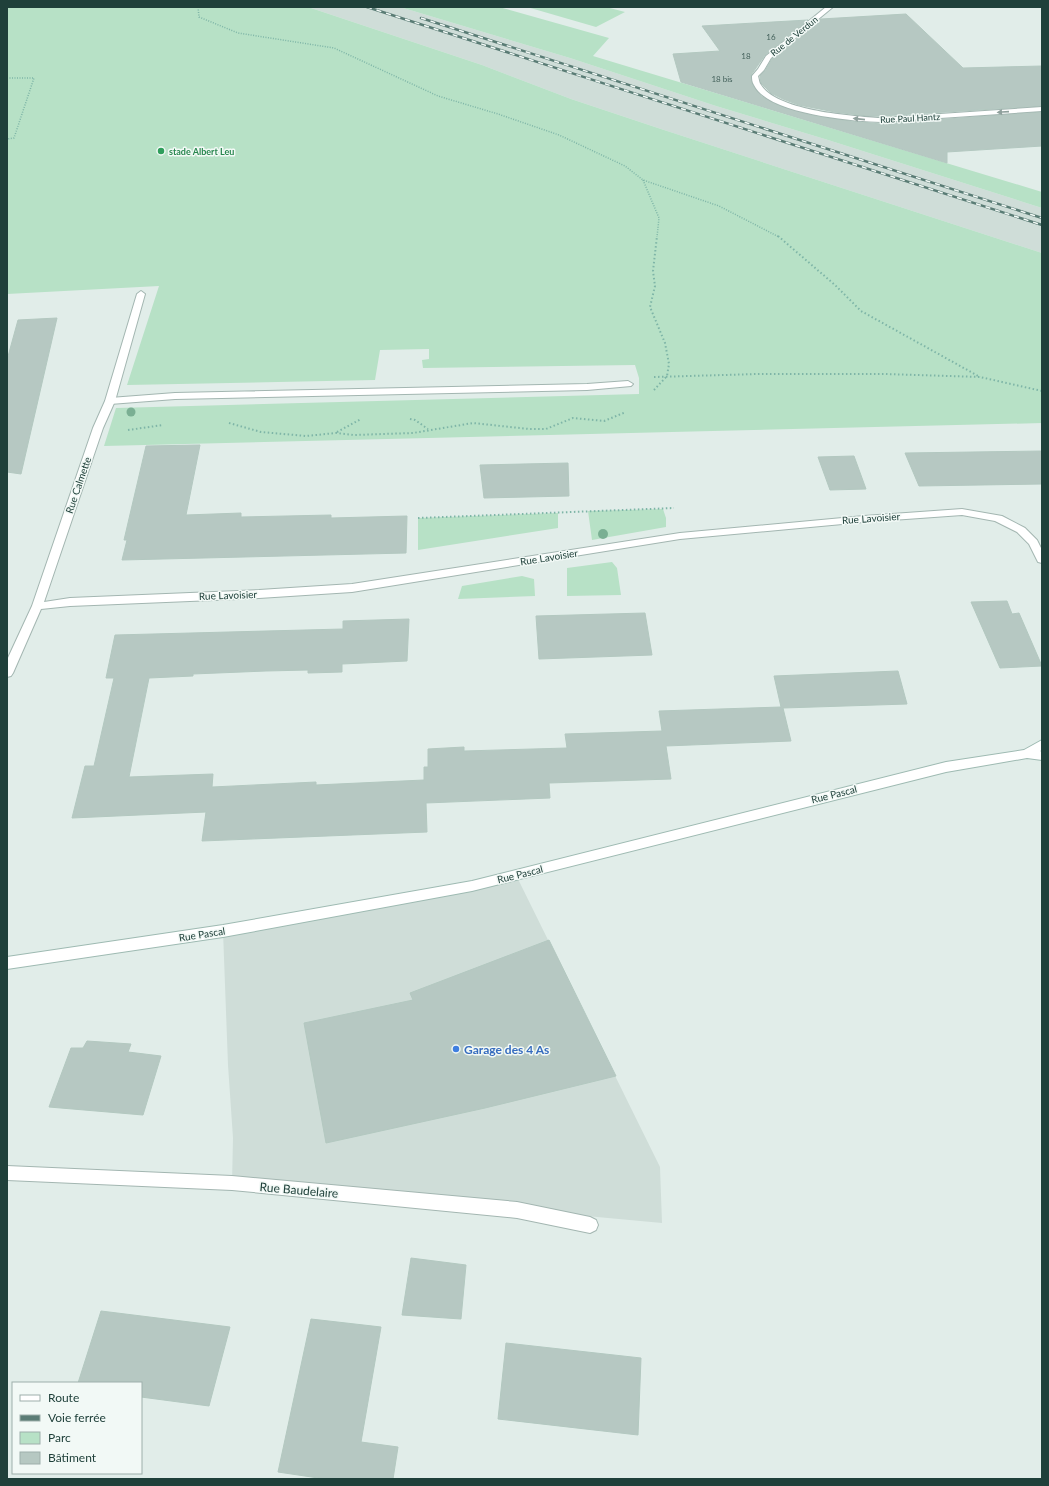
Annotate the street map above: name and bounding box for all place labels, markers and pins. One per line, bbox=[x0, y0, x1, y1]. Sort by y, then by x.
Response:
marker: stade Albert Leu bbox=[156, 146, 166, 156]
place label: stade Albert Leu bbox=[169, 146, 234, 157]
place label: Garage des 4 As bbox=[464, 1042, 549, 1057]
marker: Garage des 4 As bbox=[451, 1044, 461, 1054]

